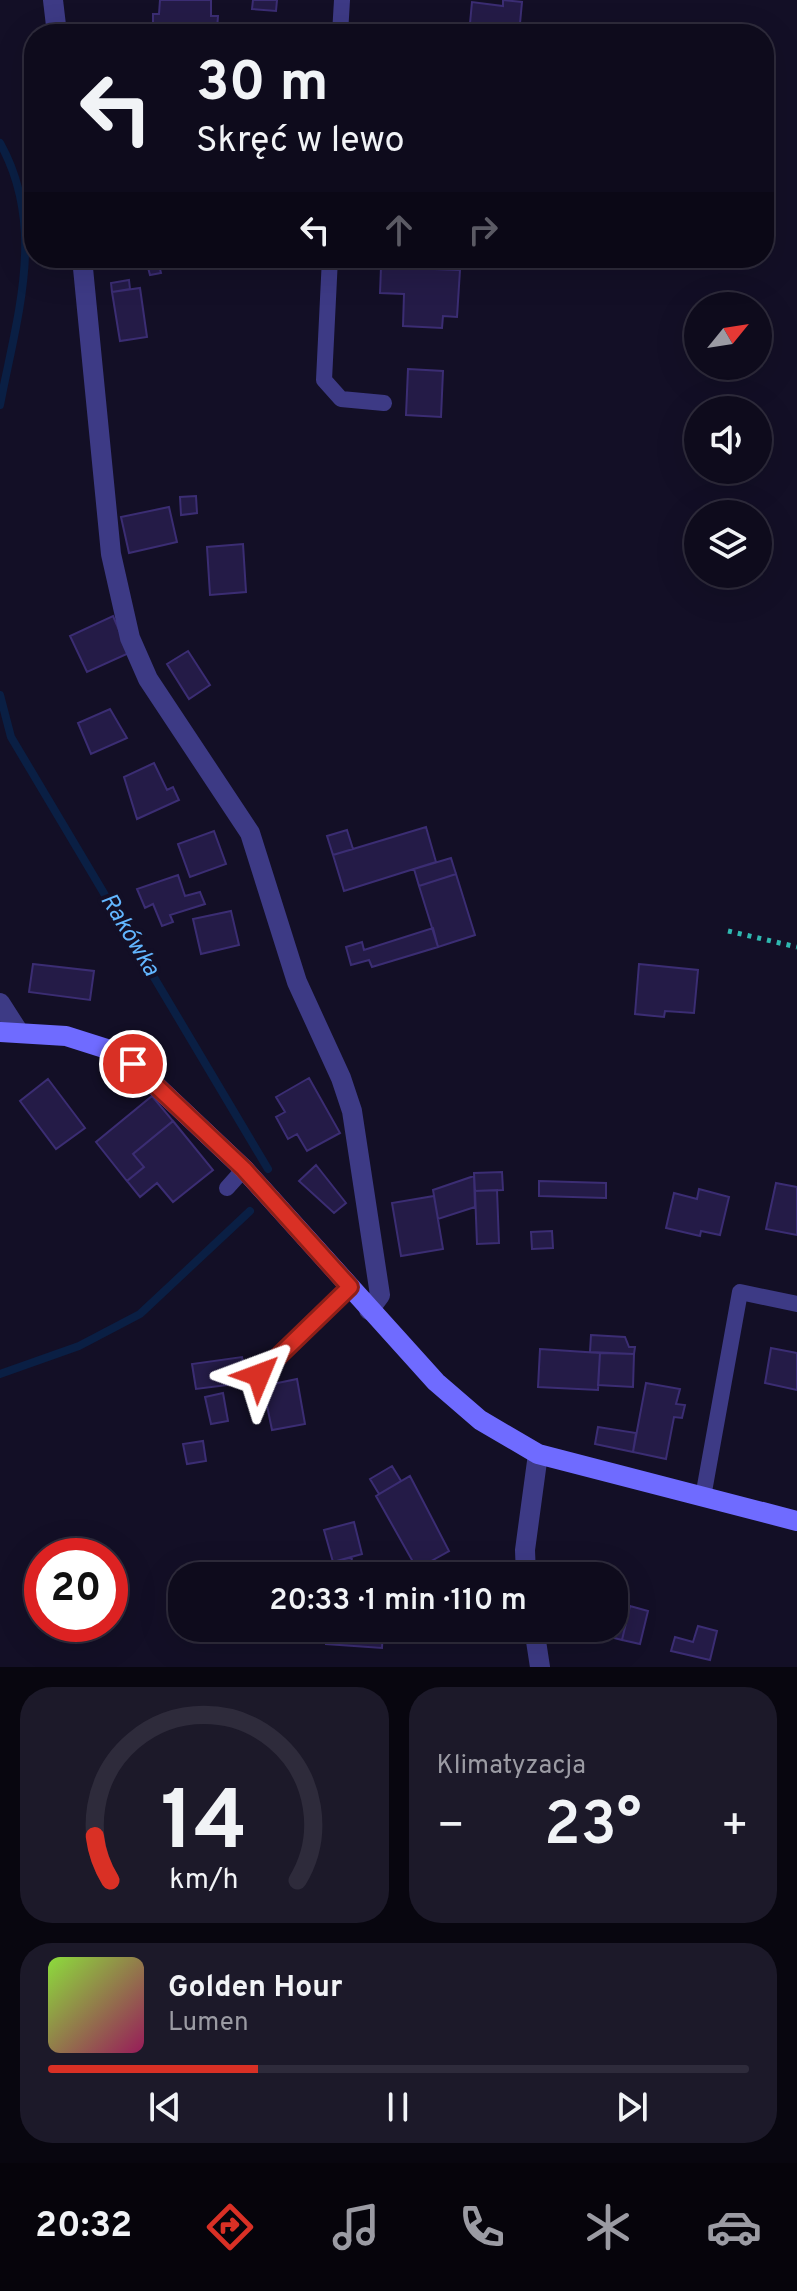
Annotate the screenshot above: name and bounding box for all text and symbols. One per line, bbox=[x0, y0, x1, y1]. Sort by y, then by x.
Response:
text: 30 m bbox=[196, 50, 329, 120]
icon: left bbox=[64, 56, 168, 160]
text: Skręć w lewo bbox=[196, 119, 405, 165]
icon: left bbox=[293, 208, 337, 252]
icon: ahead bbox=[377, 208, 421, 252]
icon: right bbox=[461, 208, 505, 252]
north arrow bbox=[684, 292, 772, 380]
map controls bbox=[684, 292, 772, 588]
button: sound bbox=[684, 396, 772, 484]
button: layers bbox=[684, 500, 772, 588]
water label: Rakówka bbox=[92, 888, 166, 983]
pin bbox=[99, 1030, 167, 1098]
icon: arrive bbox=[111, 1042, 155, 1086]
position arrow bbox=[217, 1333, 301, 1417]
speed limit sign: 20 bbox=[24, 1538, 128, 1642]
text: 20:33 · 1 min · 110 m bbox=[269, 1583, 527, 1620]
text: Klimatyzacja bbox=[437, 1750, 586, 1783]
text: 14 bbox=[161, 1774, 248, 1879]
text: 23° bbox=[544, 1790, 642, 1866]
text: − bbox=[437, 1800, 465, 1856]
text: + bbox=[721, 1800, 749, 1856]
text: km/h bbox=[170, 1863, 239, 1899]
text: Golden Hour bbox=[168, 1970, 342, 2007]
text: Lumen bbox=[168, 2007, 249, 2040]
icon: previous bbox=[143, 2085, 187, 2129]
icon: pause bbox=[376, 2085, 420, 2129]
icon: next bbox=[610, 2085, 654, 2129]
icon: directions bbox=[202, 2199, 258, 2255]
icon: music bbox=[328, 2199, 384, 2255]
icon: phone bbox=[454, 2199, 510, 2255]
icon: climate bbox=[580, 2199, 636, 2255]
icon: car bbox=[706, 2199, 762, 2255]
text: 20:32 bbox=[35, 2204, 132, 2250]

